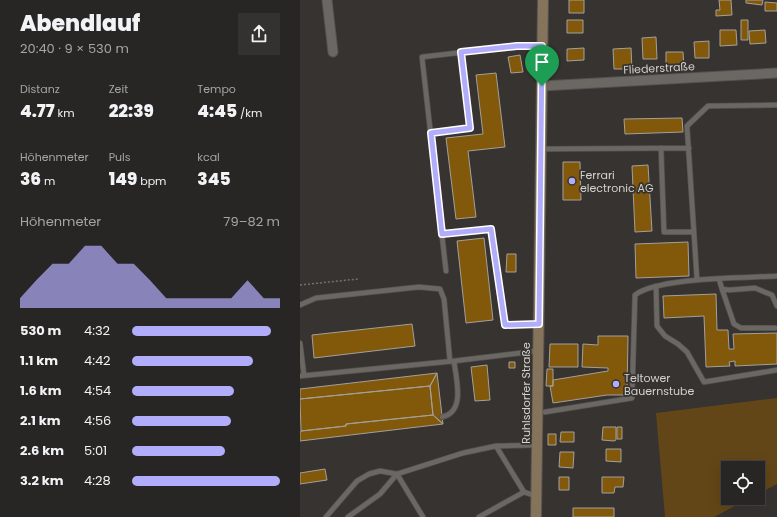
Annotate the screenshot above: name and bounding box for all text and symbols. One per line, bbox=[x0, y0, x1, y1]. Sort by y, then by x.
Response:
text: Abendlauf bbox=[20, 8, 140, 39]
button: share bbox=[238, 13, 280, 55]
text: 20:40 · 9 × 530 m bbox=[20, 39, 129, 58]
pin bbox=[525, 45, 559, 86]
icon: arrive bbox=[531, 51, 553, 73]
street label: Fliederstraße bbox=[623, 58, 695, 78]
text: Distanz bbox=[20, 81, 60, 97]
text: Zeit bbox=[109, 81, 128, 97]
text: Tempo bbox=[197, 81, 236, 97]
text: 4.77 bbox=[20, 99, 55, 123]
text: 22:39 bbox=[109, 99, 154, 123]
text: 4:45 bbox=[197, 99, 237, 123]
text: km bbox=[55, 105, 75, 121]
text: /km bbox=[237, 105, 262, 121]
text: Höhenmeter bbox=[20, 149, 89, 165]
text: Puls bbox=[109, 149, 131, 165]
text: kcal bbox=[197, 149, 220, 165]
text: 36 bbox=[20, 167, 41, 191]
text: 149 bbox=[109, 167, 137, 191]
text: 345 bbox=[197, 167, 231, 191]
place label: Ferrari electronic AG bbox=[580, 167, 654, 196]
text: m bbox=[41, 173, 55, 189]
text: bpm bbox=[137, 173, 166, 189]
marker: Ferrari electronic AG bbox=[567, 176, 577, 186]
text: Höhenmeter bbox=[20, 212, 101, 231]
text: 79–82 m bbox=[223, 212, 280, 231]
text: 530 m bbox=[20, 321, 61, 340]
text: 4:32 bbox=[84, 321, 110, 340]
street label: Ruhlsdorfer Straße bbox=[518, 342, 534, 444]
text: 1.1 km bbox=[20, 351, 58, 370]
text: 4:42 bbox=[84, 351, 111, 370]
place label: Teltower Bauernstube bbox=[624, 370, 694, 399]
marker: Teltower Bauernstube bbox=[611, 379, 621, 389]
text: 1.6 km bbox=[20, 381, 61, 400]
text: 4:54 bbox=[84, 381, 111, 400]
text: 2.1 km bbox=[20, 411, 61, 430]
text: 4:56 bbox=[84, 411, 111, 430]
text: 2.6 km bbox=[20, 441, 64, 460]
text: 5:01 bbox=[84, 441, 107, 460]
map controls bbox=[721, 461, 765, 505]
button: locate bbox=[721, 461, 765, 505]
text: 3.2 km bbox=[20, 471, 64, 490]
text: 4:28 bbox=[84, 471, 111, 490]

